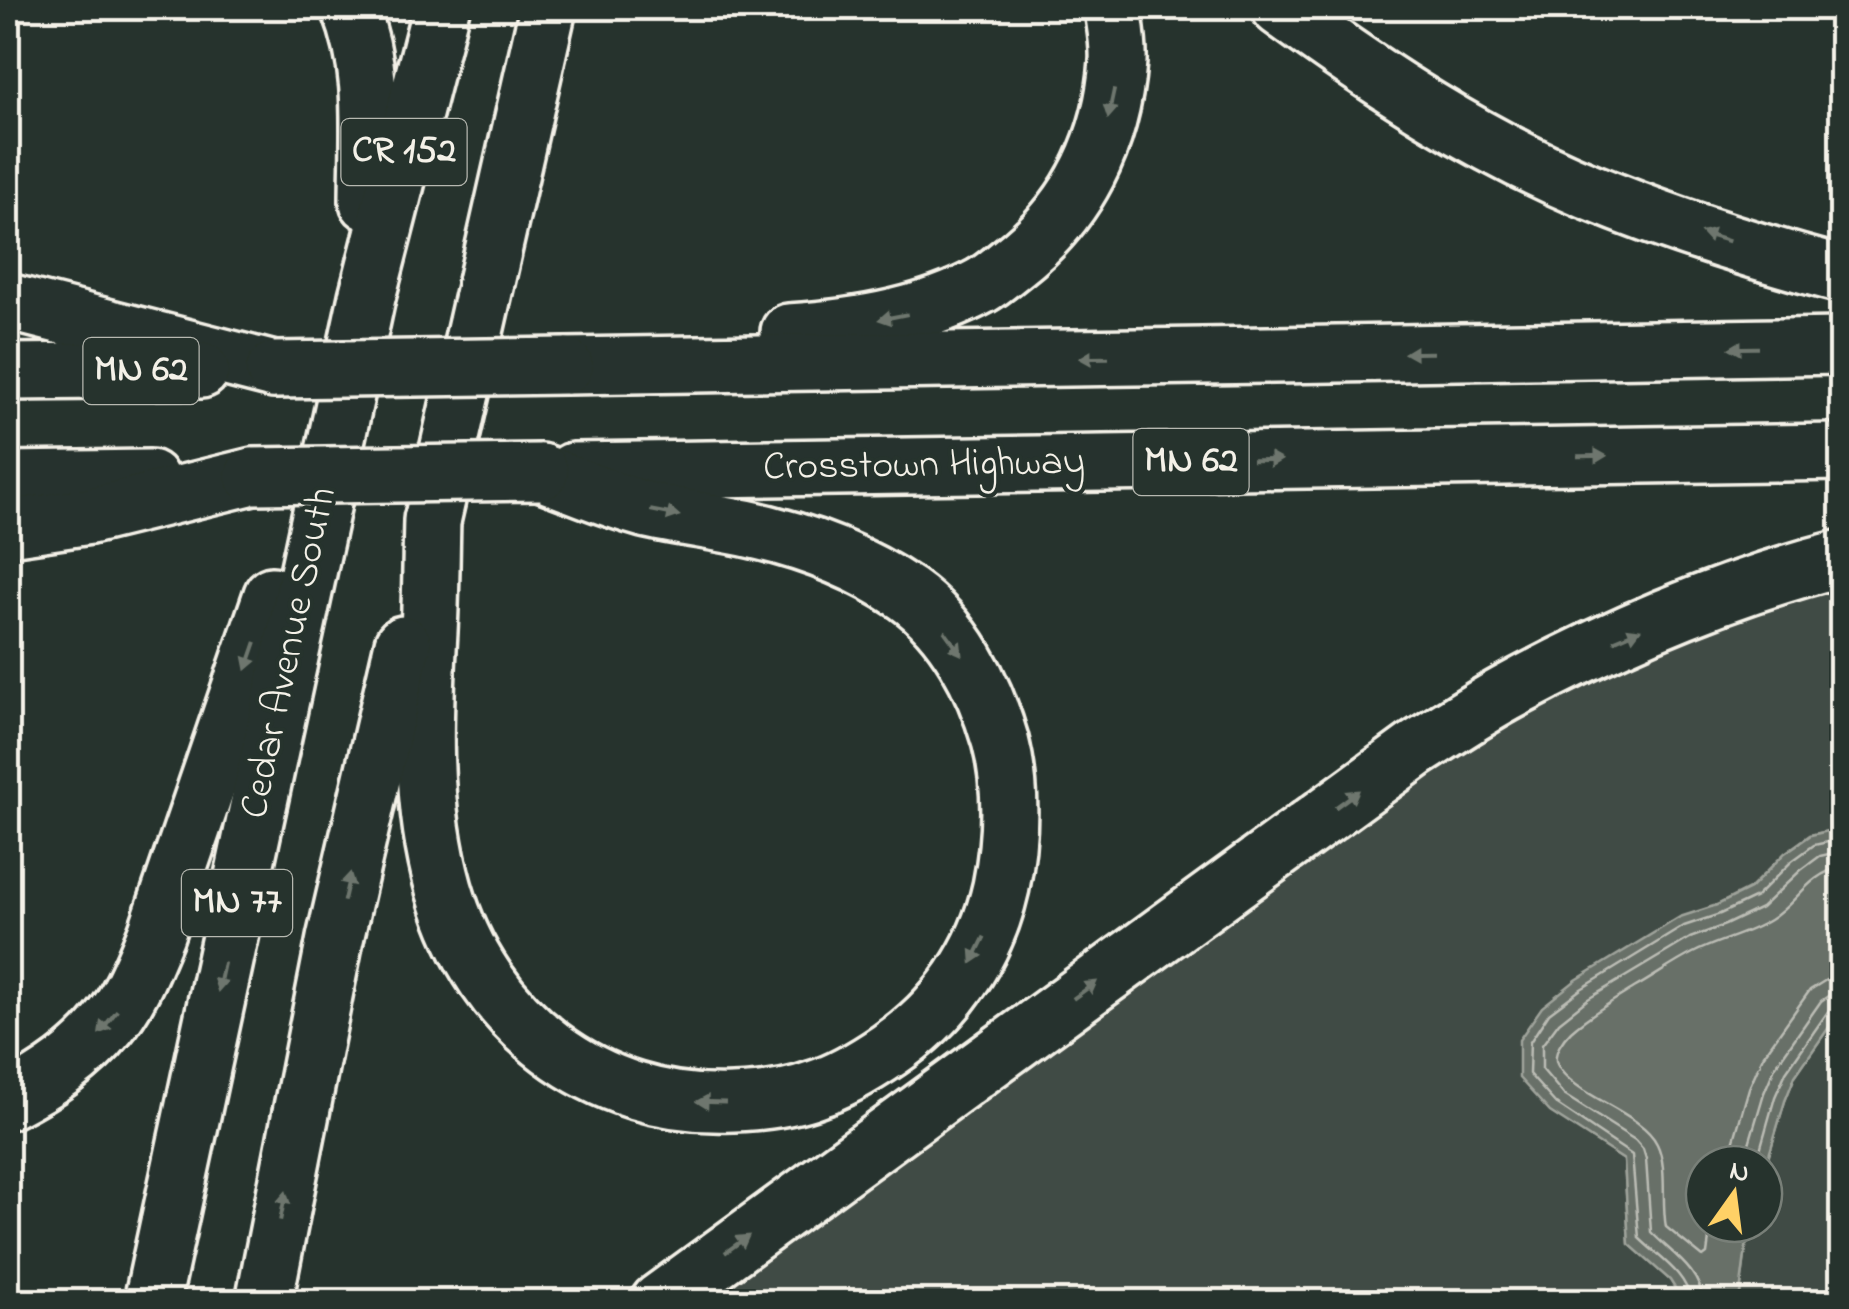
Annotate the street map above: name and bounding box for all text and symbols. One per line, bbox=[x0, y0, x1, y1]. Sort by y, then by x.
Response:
one-way arrow bbox=[1102, 89, 1118, 120]
road number: CR 152 bbox=[342, 119, 466, 185]
one-way arrow bbox=[1699, 229, 1729, 244]
one-way arrow bbox=[877, 310, 908, 326]
road number: MN 62 bbox=[84, 338, 198, 404]
one-way arrow bbox=[1728, 340, 1760, 356]
one-way arrow bbox=[1403, 345, 1435, 361]
one-way arrow bbox=[1078, 350, 1110, 366]
road number: MN 62 bbox=[1134, 429, 1248, 495]
street label: Crosstown Highway bbox=[763, 434, 1085, 498]
one-way arrow bbox=[1576, 447, 1608, 463]
one-way arrow bbox=[1251, 452, 1283, 468]
street label: Cedar Avenue South bbox=[226, 482, 354, 824]
one-way arrow bbox=[650, 506, 681, 521]
one-way arrow bbox=[1612, 626, 1642, 642]
one-way arrow bbox=[943, 630, 963, 656]
one-way arrow bbox=[243, 641, 258, 671]
one-way arrow bbox=[1334, 790, 1360, 809]
road number: MN 77 bbox=[182, 870, 292, 936]
one-way arrow bbox=[340, 871, 355, 902]
one-way arrow bbox=[969, 936, 986, 965]
one-way arrow bbox=[213, 962, 229, 993]
one-way arrow bbox=[1072, 981, 1098, 1001]
one-way arrow bbox=[98, 1009, 119, 1035]
one-way arrow bbox=[695, 1094, 727, 1110]
north arrow bbox=[1684, 1144, 1784, 1244]
text: N bbox=[1725, 1151, 1753, 1195]
one-way arrow bbox=[275, 1190, 291, 1221]
one-way arrow bbox=[724, 1235, 750, 1254]

